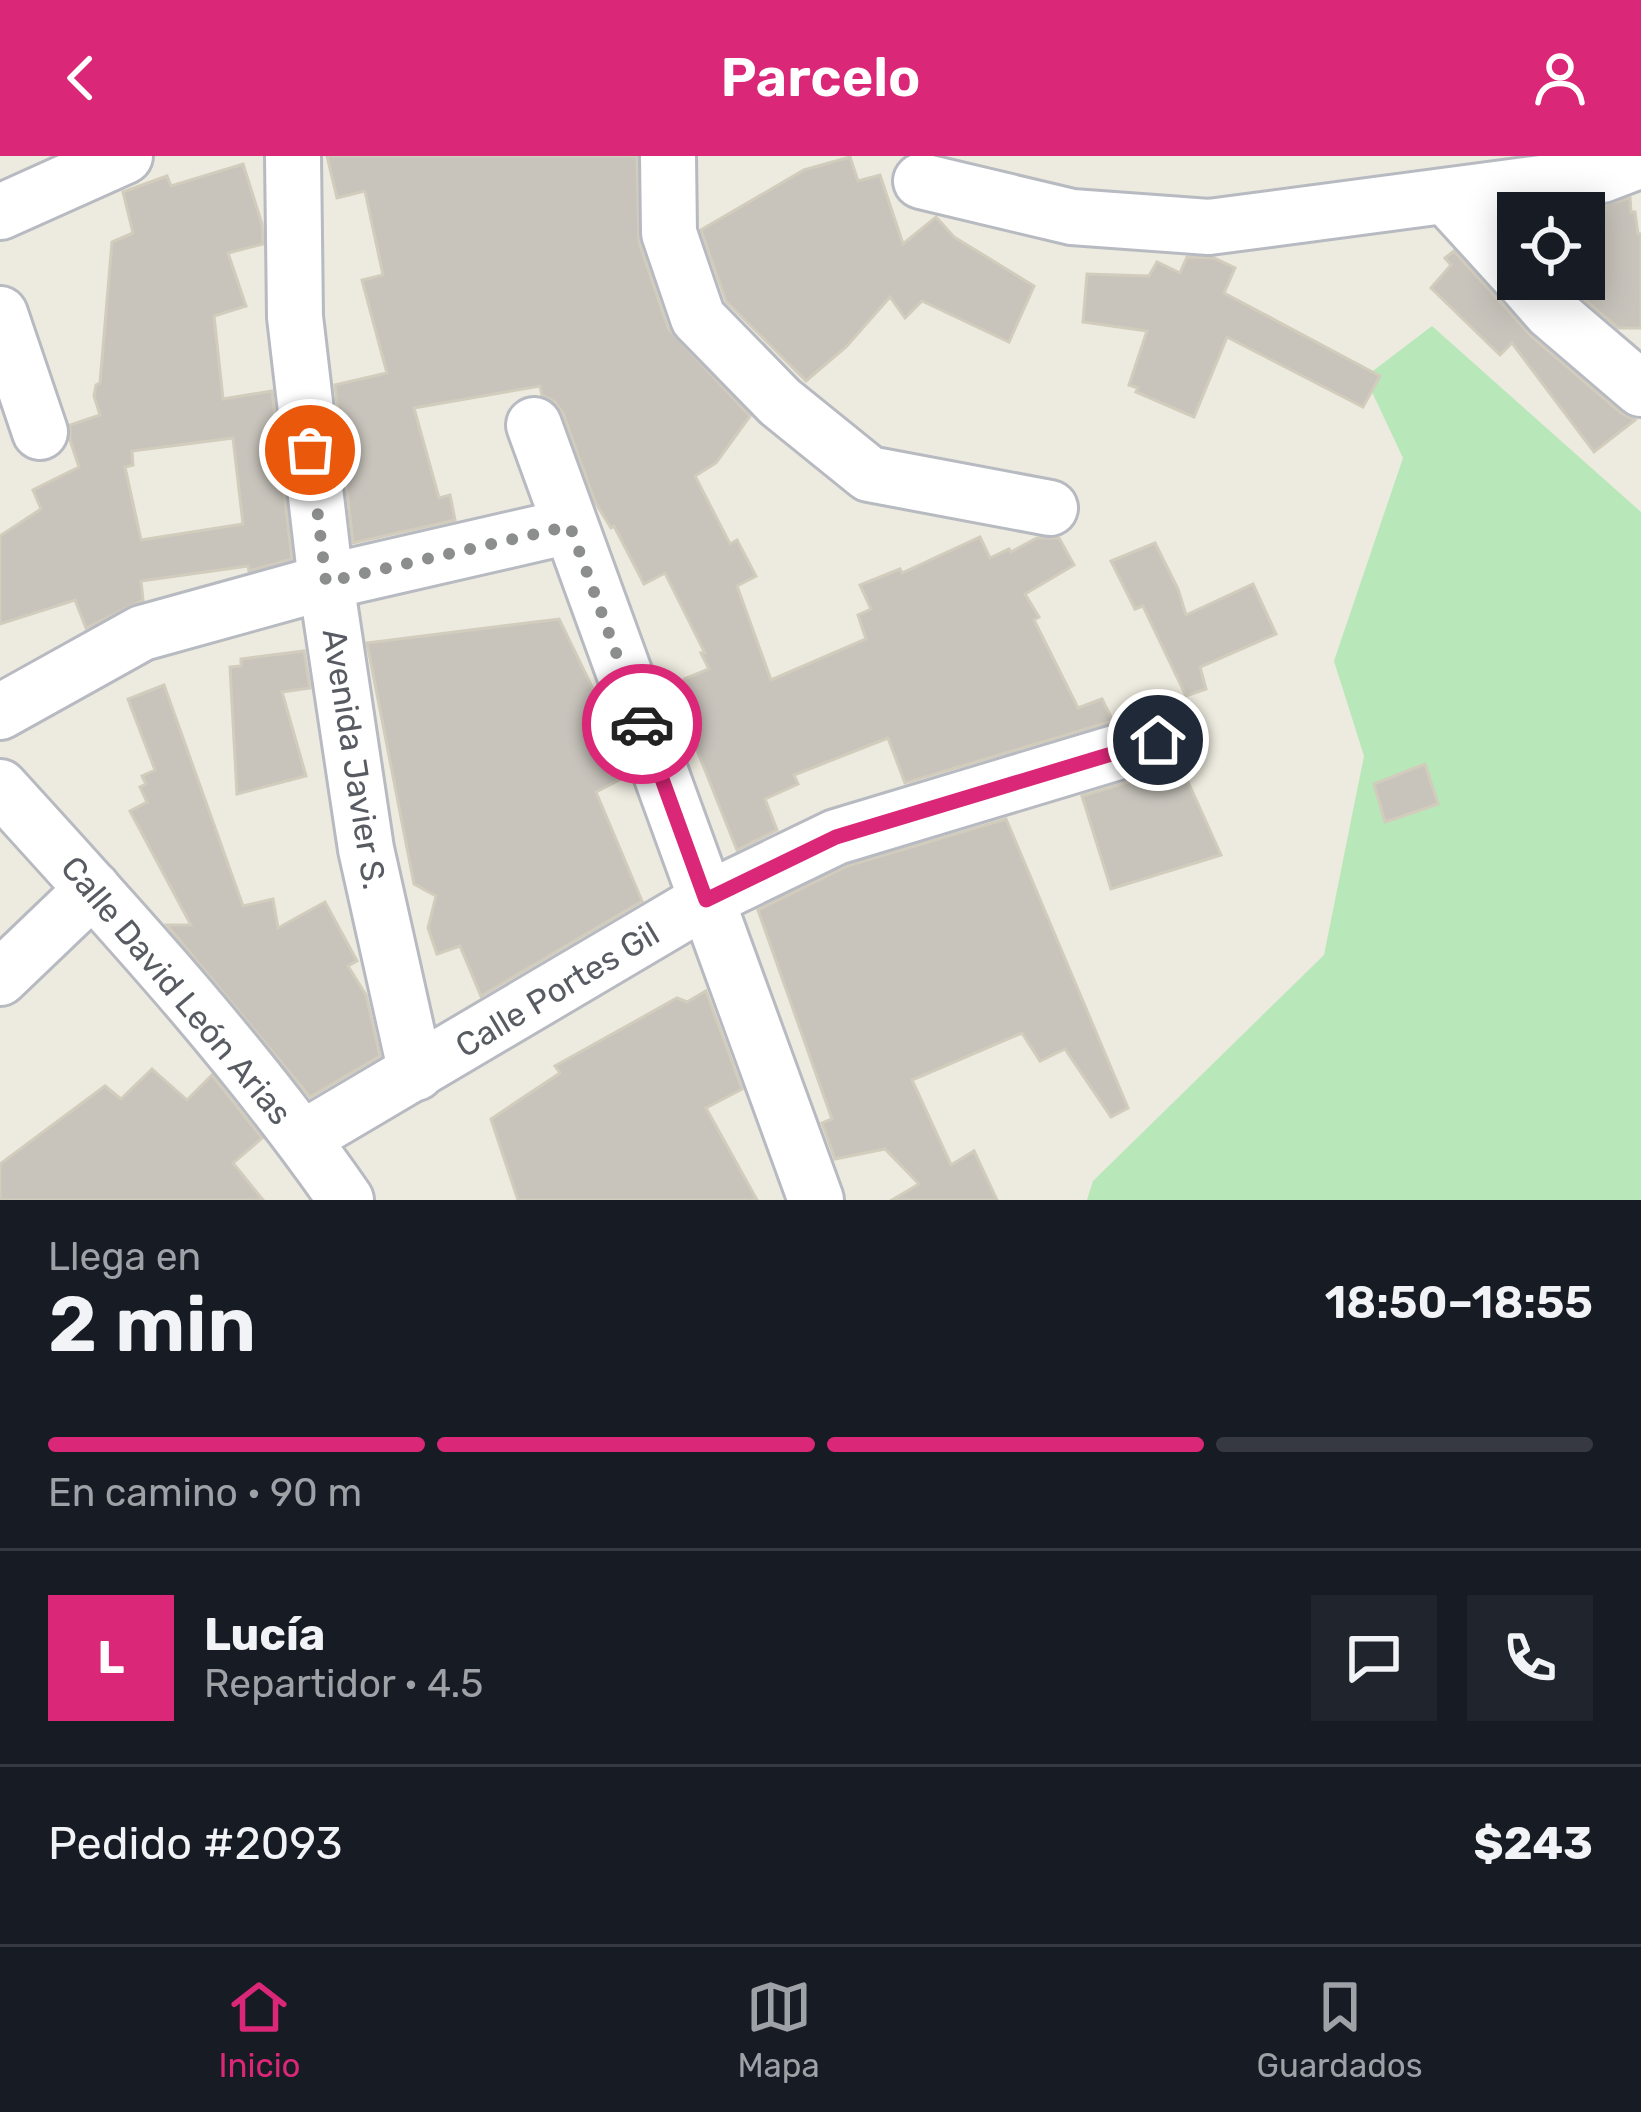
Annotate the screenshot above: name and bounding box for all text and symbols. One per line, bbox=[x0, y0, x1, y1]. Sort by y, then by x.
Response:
icon: back bbox=[48, 45, 114, 111]
icon: person bbox=[1527, 45, 1593, 111]
text: Parcelo bbox=[720, 46, 921, 110]
map controls bbox=[1497, 192, 1605, 300]
button: locate bbox=[1497, 192, 1605, 300]
pin bbox=[259, 399, 361, 501]
icon: bag bbox=[277, 417, 343, 483]
street label: Avenida Javier S. bbox=[315, 626, 394, 892]
courier bbox=[582, 664, 702, 784]
pin bbox=[1107, 689, 1209, 791]
icon: car bbox=[609, 691, 675, 757]
icon: home bbox=[1125, 707, 1191, 773]
street label: Calle David León Arias bbox=[53, 848, 300, 1132]
street label: Calle Portes Gil bbox=[449, 913, 666, 1065]
text: Llega en bbox=[48, 1234, 201, 1280]
text: 18:50–18:55 bbox=[1325, 1276, 1593, 1329]
text: 2 min bbox=[48, 1278, 256, 1371]
text: En camino · 90 m bbox=[48, 1470, 362, 1516]
button: chat bbox=[1311, 1595, 1437, 1721]
button: phone bbox=[1467, 1595, 1593, 1721]
text: Lucía bbox=[204, 1608, 325, 1661]
text: L bbox=[98, 1631, 124, 1684]
text: Repartidor · 4.5 bbox=[204, 1661, 484, 1707]
text: Pedido #2093 bbox=[48, 1817, 342, 1870]
text: $243 bbox=[1474, 1817, 1593, 1870]
tab: Inicio bbox=[218, 1974, 301, 2085]
tab: Mapa bbox=[737, 1974, 820, 2085]
tab: Guardados bbox=[1257, 1974, 1423, 2085]

